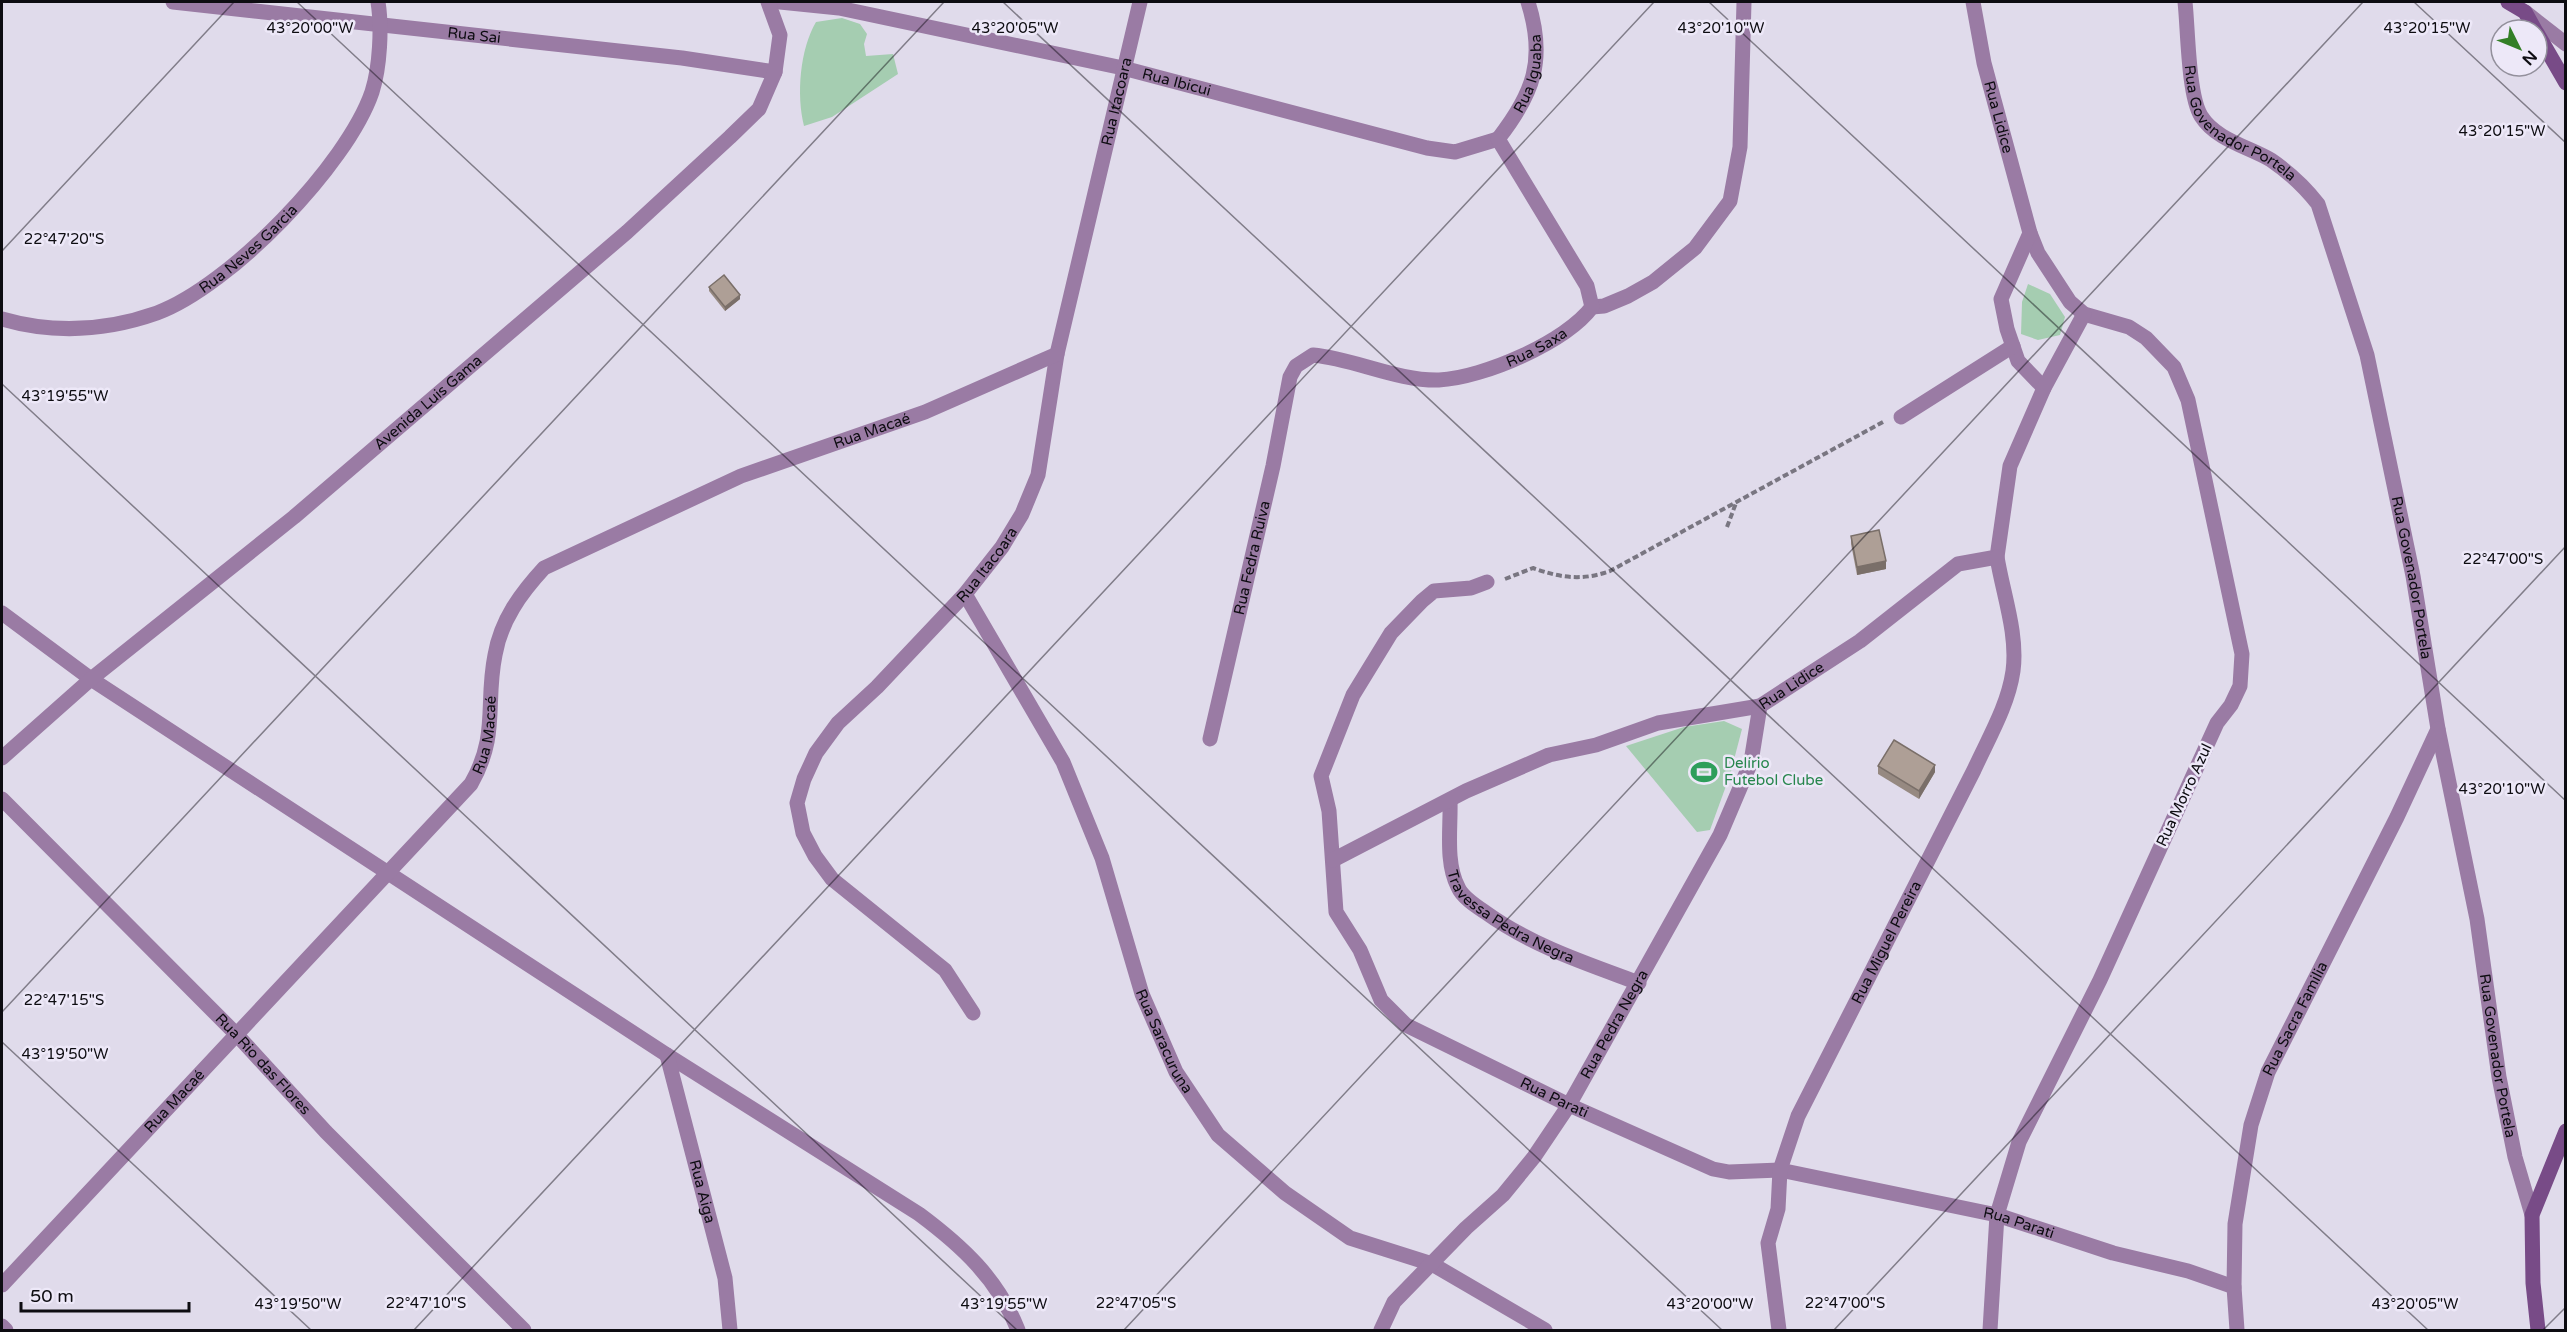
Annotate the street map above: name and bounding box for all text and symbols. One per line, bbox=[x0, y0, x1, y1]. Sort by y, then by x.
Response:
north arrow bbox=[2489, 18, 2549, 78]
text: 43°20'00"W bbox=[267, 19, 353, 37]
text: 43°20'05"W bbox=[972, 19, 1058, 37]
text: 43°20'10"W bbox=[1678, 19, 1764, 37]
text: 43°20'15"W bbox=[2384, 19, 2470, 37]
street label: Rua Sai bbox=[447, 23, 502, 47]
street label: Rua Iguaba bbox=[1509, 33, 1545, 116]
text: N bbox=[2518, 46, 2541, 69]
street label: Rua Itacoara bbox=[1097, 56, 1136, 147]
street label: Rua Ibicui bbox=[1140, 64, 1213, 100]
street label: Rua Govenador Portela bbox=[2181, 64, 2300, 185]
street label: Rua Lidice bbox=[1980, 79, 2017, 155]
text: 43°20'15"W bbox=[2459, 122, 2545, 140]
street label: Rua Neves Garcia bbox=[195, 201, 301, 297]
text: 22°47'20"S bbox=[24, 230, 104, 248]
street label: Rua Saxa bbox=[1503, 324, 1571, 371]
street label: Avenida Luis Gama bbox=[370, 351, 486, 454]
text: 43°19'55"W bbox=[22, 387, 108, 405]
street label: Rua Macaé bbox=[831, 409, 913, 452]
street label: Rua Govenador Portela bbox=[2388, 494, 2435, 661]
street label: Rua Fedra Ruiva bbox=[1230, 499, 1274, 617]
street label: Rua Itacoara bbox=[953, 524, 1021, 606]
text: 22°47'00"S bbox=[2463, 550, 2543, 568]
street label: Rua Lidice bbox=[1755, 658, 1827, 713]
street label: Rua Macaé bbox=[468, 695, 500, 777]
street label: Rua Morro Azul bbox=[2152, 741, 2216, 849]
place label: Delírio Futebol Clube bbox=[1724, 754, 1823, 789]
sports icon: Delírio Futebol Clube bbox=[1689, 757, 1719, 787]
text: 43°20'10"W bbox=[2459, 780, 2545, 798]
street label: Travessa Pedra Negra bbox=[1443, 868, 1577, 967]
street label: Rua Miguel Pereira bbox=[1848, 878, 1925, 1007]
street label: Rua Sacra Familia bbox=[2259, 958, 2331, 1079]
street label: Rua Pedra Negra bbox=[1577, 967, 1652, 1082]
street label: Rua Govenador Portela bbox=[2476, 973, 2520, 1139]
street label: Rua Saracuruna bbox=[1132, 986, 1197, 1097]
text: 22°47'15"S bbox=[24, 991, 104, 1009]
street label: Rua Rio das Flores bbox=[212, 1010, 315, 1118]
text: 43°19'50"W bbox=[22, 1045, 108, 1063]
street label: Rua Macaé bbox=[140, 1066, 208, 1136]
street label: Rua Parati bbox=[1517, 1073, 1591, 1122]
street label: Rua Aiga bbox=[686, 1158, 719, 1225]
street label: Rua Parati bbox=[1982, 1203, 2057, 1242]
scale bar bbox=[21, 1275, 189, 1313]
text: 50 m bbox=[30, 1285, 74, 1307]
text: 22°47'10"S bbox=[386, 1294, 466, 1312]
text: 22°47'05"S bbox=[1096, 1294, 1176, 1312]
text: 22°47'00"S bbox=[1805, 1294, 1885, 1312]
text: 43°19'50"W bbox=[255, 1295, 341, 1313]
text: 43°19'55"W bbox=[961, 1295, 1047, 1313]
text: 43°20'00"W bbox=[1667, 1295, 1753, 1313]
text: 43°20'05"W bbox=[2372, 1295, 2458, 1313]

